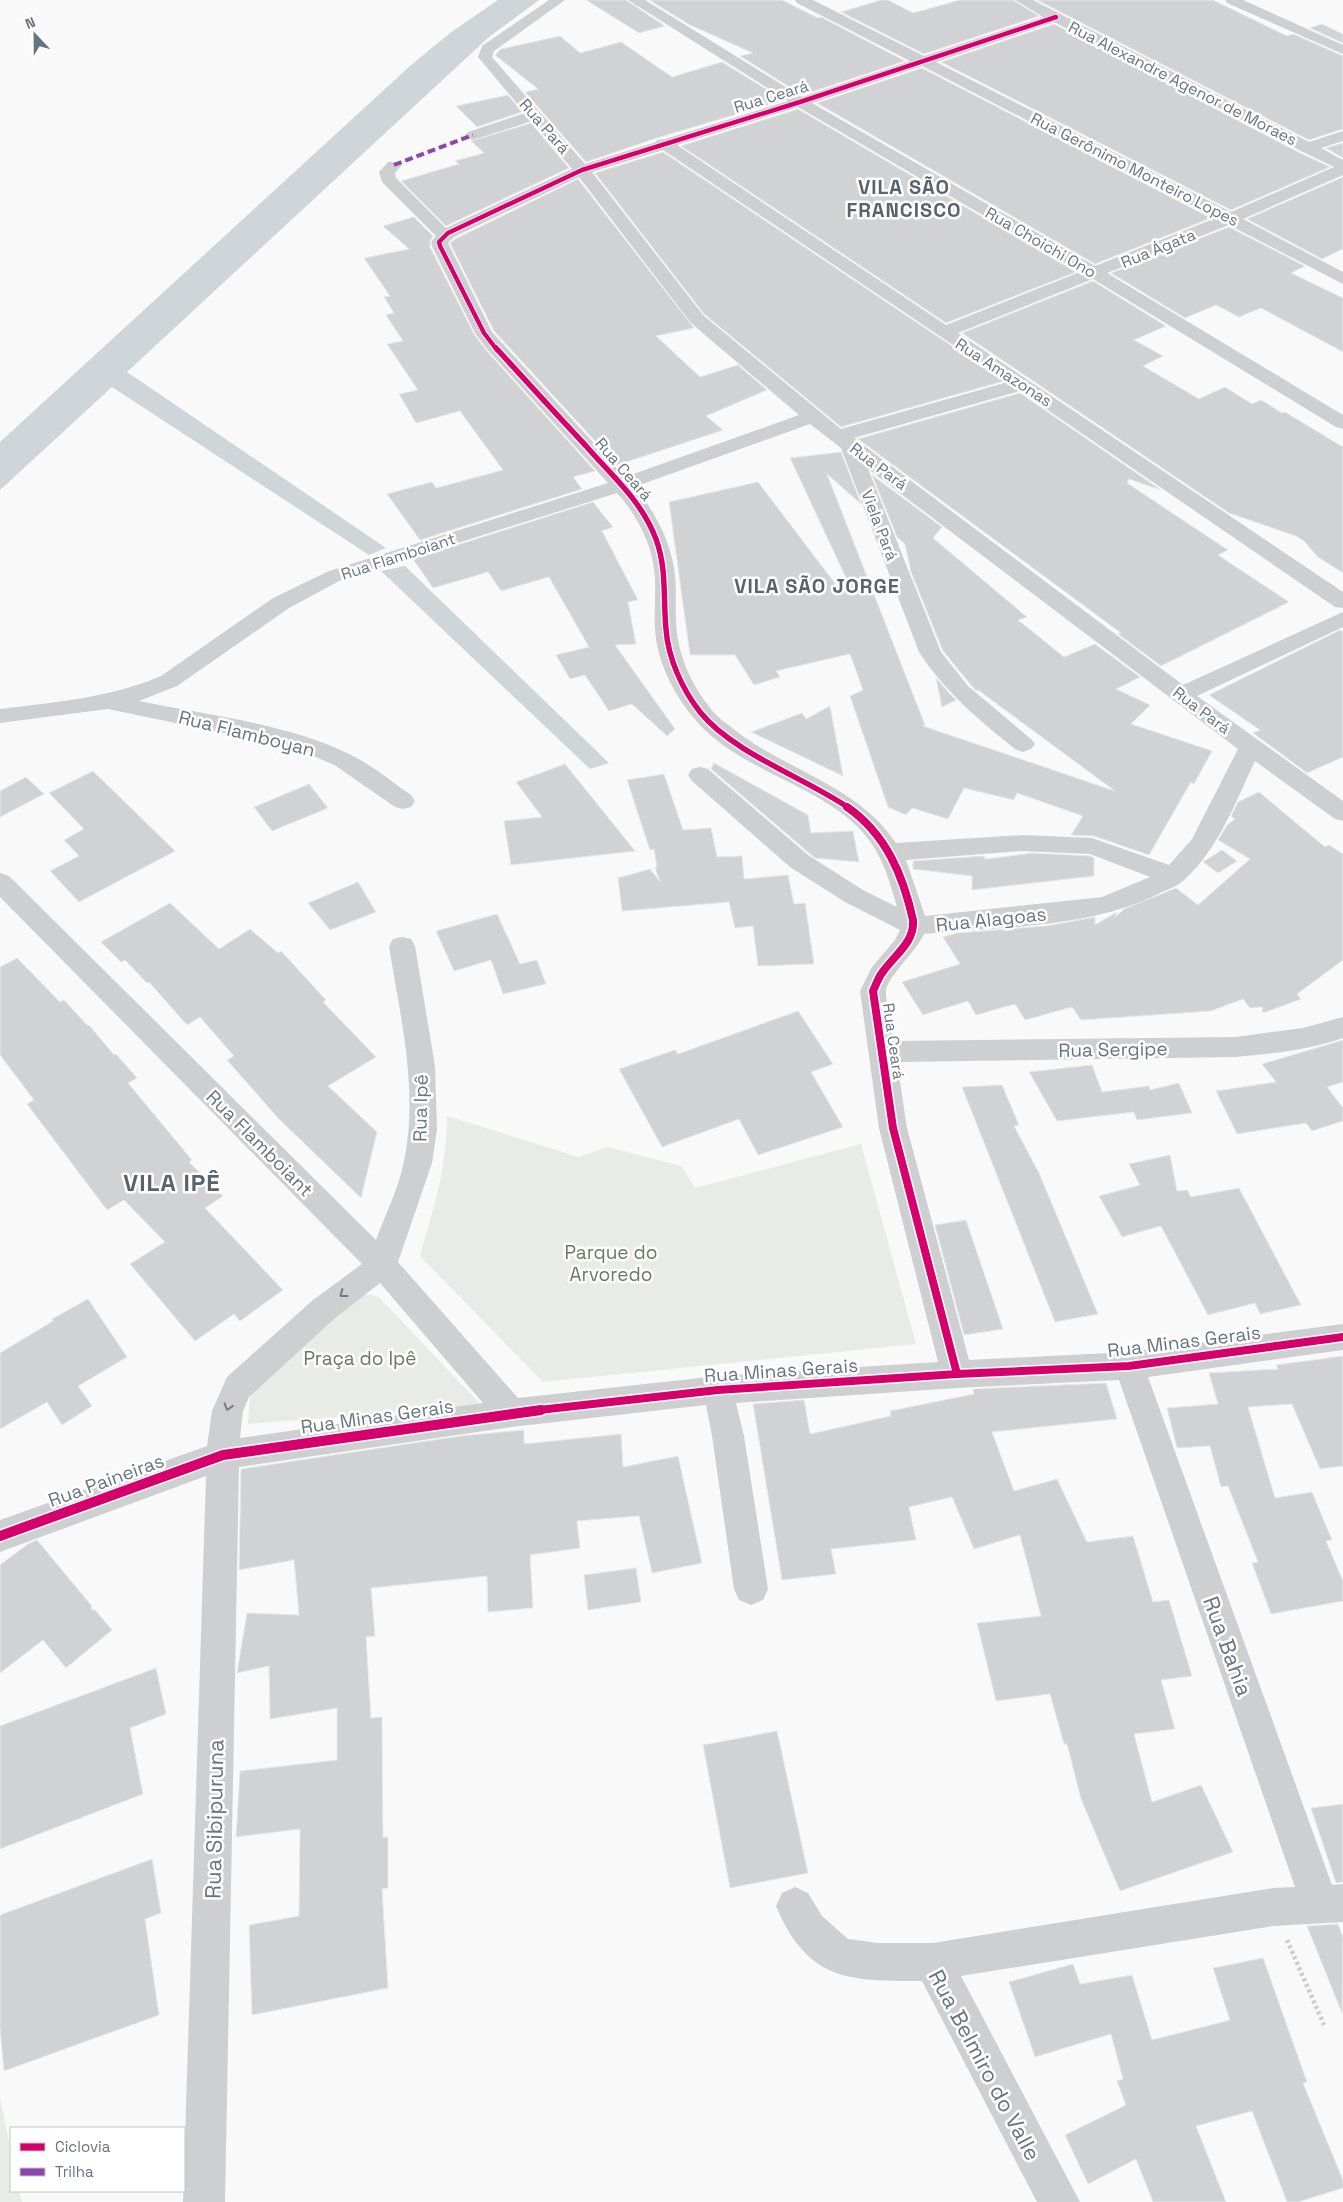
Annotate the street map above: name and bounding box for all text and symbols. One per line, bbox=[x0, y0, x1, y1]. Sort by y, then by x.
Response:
north arrow bbox=[10, 10, 60, 60]
text: N bbox=[22, 13, 38, 33]
street label: Rua Alexandre Agenor de Moraes bbox=[1065, 17, 1301, 150]
street label: Rua Ceará bbox=[731, 75, 811, 118]
street label: Rua Pará bbox=[515, 94, 574, 158]
street label: Rua Gerônimo Monteiro Lopes bbox=[1027, 108, 1242, 231]
district label: VILA SÃO FRANCISCO bbox=[846, 174, 962, 223]
street label: Rua Choichi Ono bbox=[981, 202, 1100, 283]
street label: Rua Ágata bbox=[1118, 224, 1199, 273]
street label: Rua Amazonas bbox=[951, 333, 1056, 412]
street label: Rua Ceará bbox=[590, 433, 657, 505]
street label: Rua Pará bbox=[846, 438, 912, 495]
street label: Viela Pará bbox=[856, 487, 903, 564]
street label: Rua Flamboiant bbox=[338, 528, 458, 585]
district label: VILA SÃO JORGE bbox=[734, 573, 900, 599]
street label: Rua Pará bbox=[1169, 682, 1235, 739]
street label: Rua Flamboyan bbox=[176, 704, 318, 763]
street label: Rua Alagoas bbox=[934, 901, 1048, 938]
street label: Rua Ceará bbox=[878, 1001, 909, 1081]
street label: Rua Sergipe bbox=[1058, 1036, 1168, 1063]
street label: Rua Ipê bbox=[407, 1074, 434, 1142]
street label: Rua Flamboiant bbox=[201, 1085, 318, 1202]
district label: VILA IPÊ bbox=[123, 1167, 221, 1198]
park label: Parque do Arvoredo bbox=[565, 1240, 657, 1287]
one-way arrow bbox=[340, 1289, 349, 1297]
street label: Rua Minas Gerais bbox=[1106, 1320, 1262, 1363]
park label: Praça do Ipê bbox=[303, 1346, 417, 1371]
street label: Rua Minas Gerais bbox=[703, 1353, 859, 1388]
street label: Rua Minas Gerais bbox=[299, 1393, 455, 1440]
one-way arrow bbox=[224, 1402, 234, 1411]
street label: Rua Paineiras bbox=[45, 1448, 168, 1513]
street label: Rua Bahia bbox=[1197, 1592, 1259, 1700]
street label: Rua Sibipuruna bbox=[199, 1739, 229, 1899]
street label: Rua Belmiro do Valle bbox=[923, 1965, 1047, 2165]
legend bbox=[10, 2127, 185, 2192]
text: Ciclovia bbox=[55, 2137, 111, 2156]
text: Trilha bbox=[55, 2162, 94, 2181]

